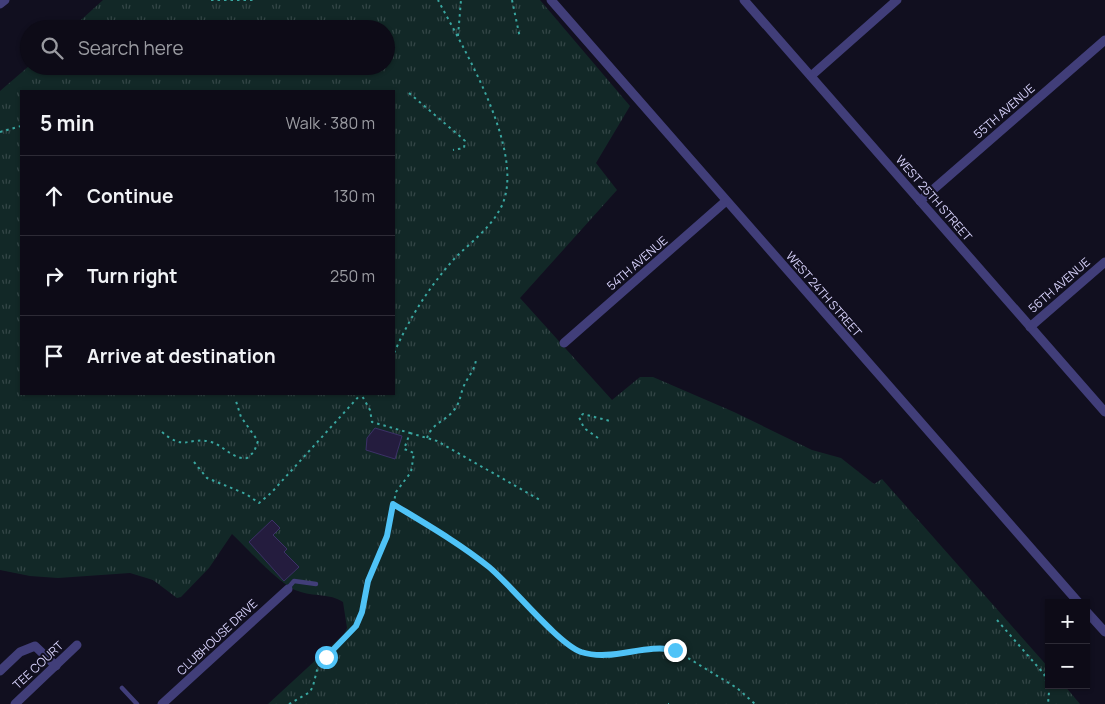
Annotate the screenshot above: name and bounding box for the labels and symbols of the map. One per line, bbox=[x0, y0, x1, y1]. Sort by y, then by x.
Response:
street label: 55TH AVENUE bbox=[970, 80, 1038, 142]
street label: WEST 25TH STREET bbox=[892, 151, 977, 245]
street label: 54TH AVENUE bbox=[603, 232, 671, 294]
street label: WEST 24TH STREET bbox=[782, 248, 866, 341]
street label: 56TH AVENUE bbox=[1025, 253, 1094, 317]
street label: CLUBHOUSE DRIVE bbox=[173, 595, 261, 679]
street label: TEE COURT bbox=[9, 637, 68, 693]
route end bbox=[664, 639, 687, 662]
route start bbox=[315, 646, 338, 669]

